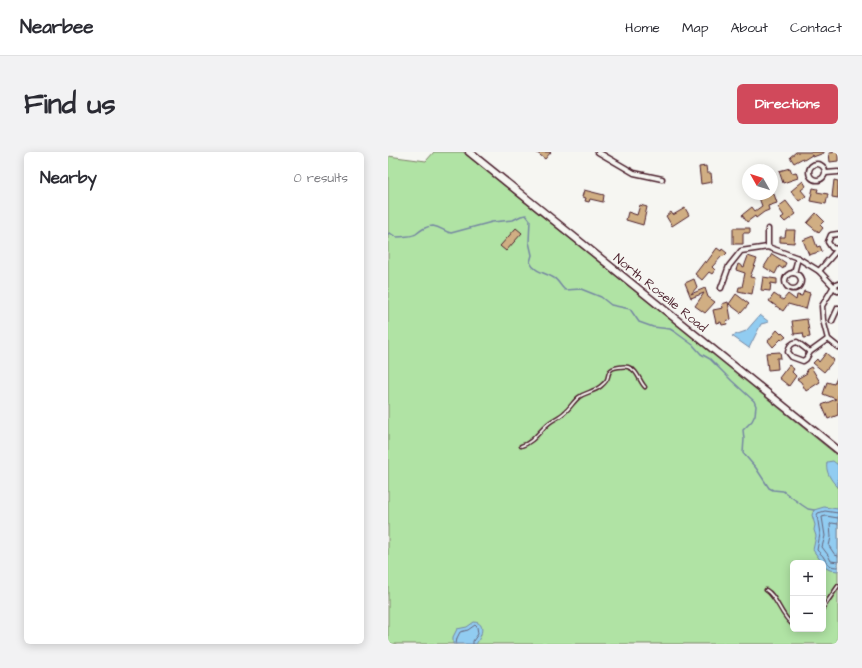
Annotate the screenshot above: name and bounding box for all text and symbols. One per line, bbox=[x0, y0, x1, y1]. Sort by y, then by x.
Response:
text: Nearbee bbox=[20, 14, 94, 41]
text: Home bbox=[625, 18, 660, 38]
text: Map bbox=[682, 18, 708, 38]
text: About bbox=[730, 18, 768, 38]
text: Contact bbox=[790, 18, 842, 38]
button: Directions bbox=[737, 84, 838, 124]
text: Find us bbox=[24, 85, 115, 124]
north arrow bbox=[742, 164, 778, 200]
text: Nearby bbox=[40, 166, 97, 190]
text: 0 results bbox=[293, 169, 348, 187]
street label: North Roselle Road bbox=[610, 249, 711, 336]
map controls bbox=[790, 560, 826, 632]
button: + bbox=[790, 560, 826, 596]
button: − bbox=[790, 596, 826, 632]

